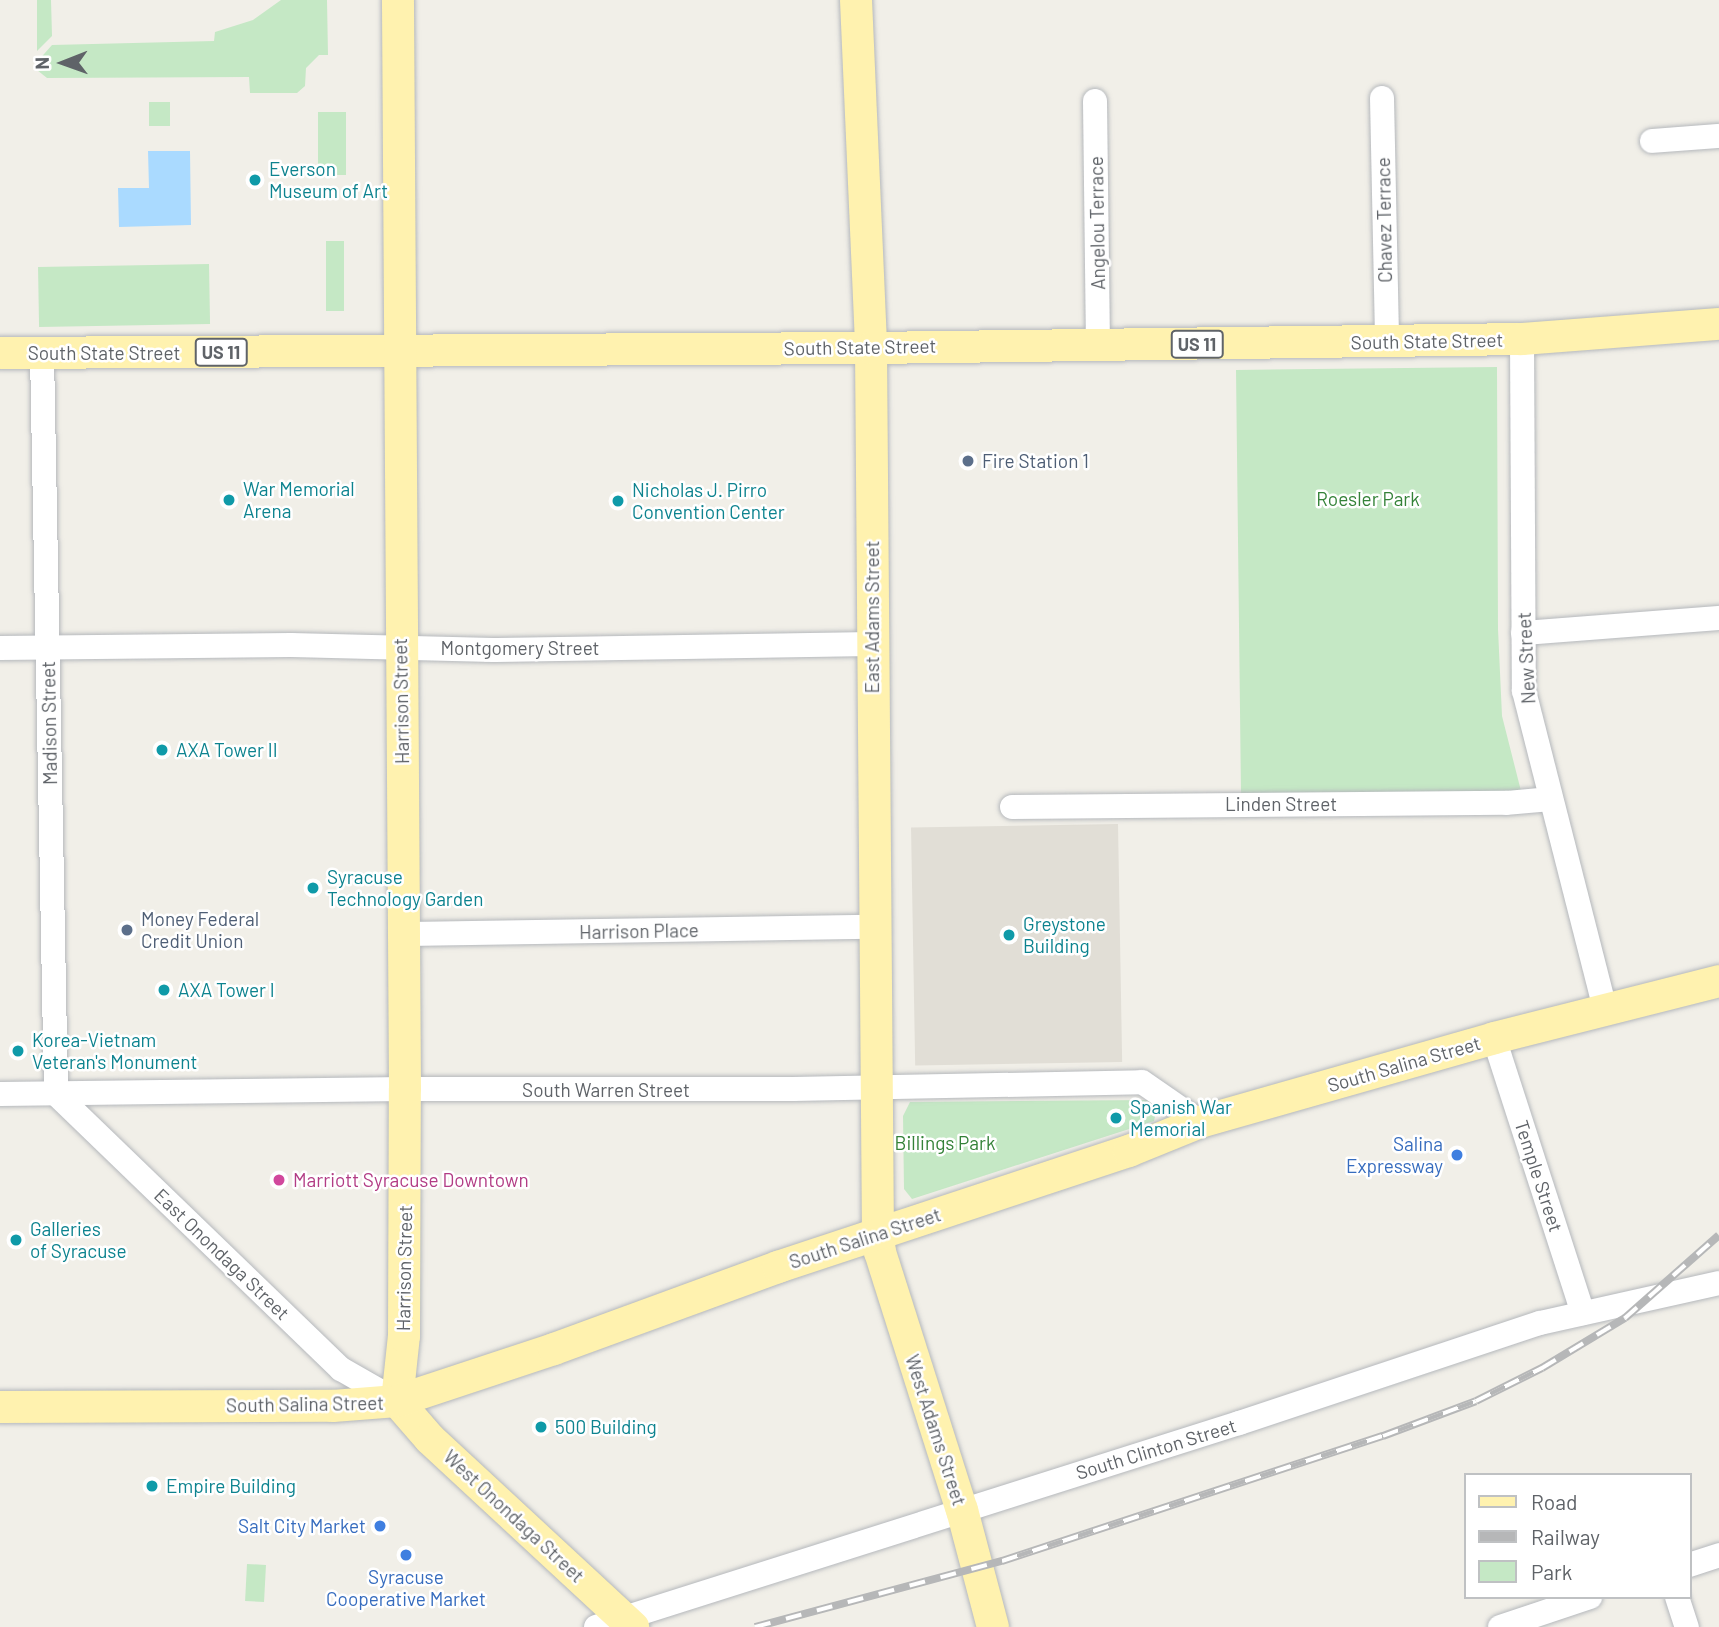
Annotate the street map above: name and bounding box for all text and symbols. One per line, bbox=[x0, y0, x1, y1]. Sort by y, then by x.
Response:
north arrow bbox=[28, 28, 98, 98]
text: N bbox=[30, 57, 53, 70]
street label: Angelou Terrace bbox=[1084, 156, 1110, 290]
street label: Chavez Terrace bbox=[1372, 157, 1396, 283]
place label: Everson Museum of Art bbox=[269, 158, 388, 202]
marker: Everson Museum of Art bbox=[247, 172, 263, 188]
street label: South State Street bbox=[1350, 328, 1504, 354]
road number: US 11 bbox=[1169, 330, 1225, 358]
street label: South State Street bbox=[783, 334, 937, 360]
road number: US 11 bbox=[193, 338, 249, 366]
street label: South State Street bbox=[28, 342, 180, 364]
place label: Fire Station 1 bbox=[982, 450, 1089, 472]
marker: Fire Station 1 bbox=[960, 453, 976, 469]
place label: War Memorial Arena bbox=[243, 478, 355, 522]
place label: Nicholas J. Pirro Convention Center bbox=[632, 479, 785, 523]
park label: Roesler Park bbox=[1316, 488, 1420, 510]
marker: War Memorial Arena bbox=[221, 492, 237, 508]
marker: Nicholas J. Pirro Convention Center bbox=[610, 493, 626, 509]
street label: East Adams Street bbox=[861, 541, 883, 693]
street label: New Street bbox=[1512, 611, 1540, 705]
street label: Montgomery Street bbox=[440, 637, 600, 659]
street label: Harrison Street bbox=[389, 638, 413, 764]
street label: Madison Street bbox=[37, 661, 61, 785]
place label: AXA Tower II bbox=[176, 739, 278, 761]
marker: AXA Tower II bbox=[154, 742, 170, 758]
street label: Linden Street bbox=[1225, 793, 1337, 815]
place label: Syracuse Technology Garden bbox=[327, 866, 483, 910]
marker: Syracuse Technology Garden bbox=[305, 880, 321, 896]
place label: Money Federal Credit Union bbox=[141, 908, 259, 952]
place label: Greystone Building bbox=[1023, 913, 1106, 957]
street label: Harrison Place bbox=[579, 919, 699, 943]
marker: Money Federal Credit Union bbox=[119, 922, 135, 938]
marker: Greystone Building bbox=[1001, 927, 1017, 943]
place label: AXA Tower I bbox=[178, 979, 275, 1001]
marker: AXA Tower I bbox=[156, 982, 172, 998]
place label: Korea-Vietnam Veteran's Monument bbox=[32, 1029, 197, 1073]
street label: South Salina Street bbox=[1325, 1031, 1483, 1097]
marker: Korea-Vietnam Veteran's Monument bbox=[10, 1043, 26, 1059]
street label: South Warren Street bbox=[522, 1079, 690, 1101]
place label: Spanish War Memorial bbox=[1130, 1096, 1232, 1140]
marker: Spanish War Memorial bbox=[1108, 1110, 1124, 1126]
street label: Temple Street bbox=[1510, 1117, 1568, 1235]
park label: Billings Park bbox=[895, 1132, 995, 1154]
place label: Salina Expressway bbox=[1346, 1133, 1443, 1177]
marker: Salina Expressway bbox=[1449, 1147, 1465, 1163]
place label: Marriott Syracuse Downtown bbox=[293, 1169, 529, 1191]
marker: Marriott Syracuse Downtown bbox=[271, 1172, 287, 1188]
street label: East Onondaga Street bbox=[150, 1184, 294, 1324]
street label: South Salina Street bbox=[786, 1203, 944, 1273]
street label: Harrison Street bbox=[392, 1205, 416, 1331]
place label: Galleries of Syracuse bbox=[30, 1218, 127, 1262]
marker: Galleries of Syracuse bbox=[8, 1232, 24, 1248]
street label: West Adams Street bbox=[901, 1352, 971, 1508]
street label: South Salina Street bbox=[226, 1391, 384, 1417]
street label: South Clinton Street bbox=[1073, 1414, 1239, 1484]
place label: 500 Building bbox=[555, 1416, 657, 1438]
marker: 500 Building bbox=[533, 1419, 549, 1435]
street label: West Onondaga Street bbox=[439, 1445, 589, 1587]
legend bbox=[1464, 1473, 1691, 1599]
place label: Empire Building bbox=[166, 1475, 296, 1497]
marker: Empire Building bbox=[144, 1478, 160, 1494]
text: Road bbox=[1531, 1489, 1577, 1514]
place label: Salt City Market bbox=[238, 1515, 366, 1537]
marker: Salt City Market bbox=[372, 1518, 388, 1534]
text: Railway bbox=[1531, 1524, 1600, 1549]
marker: Syracuse Cooperative Market bbox=[398, 1547, 414, 1563]
text: Park bbox=[1531, 1559, 1572, 1584]
place label: Syracuse Cooperative Market bbox=[326, 1566, 486, 1610]

